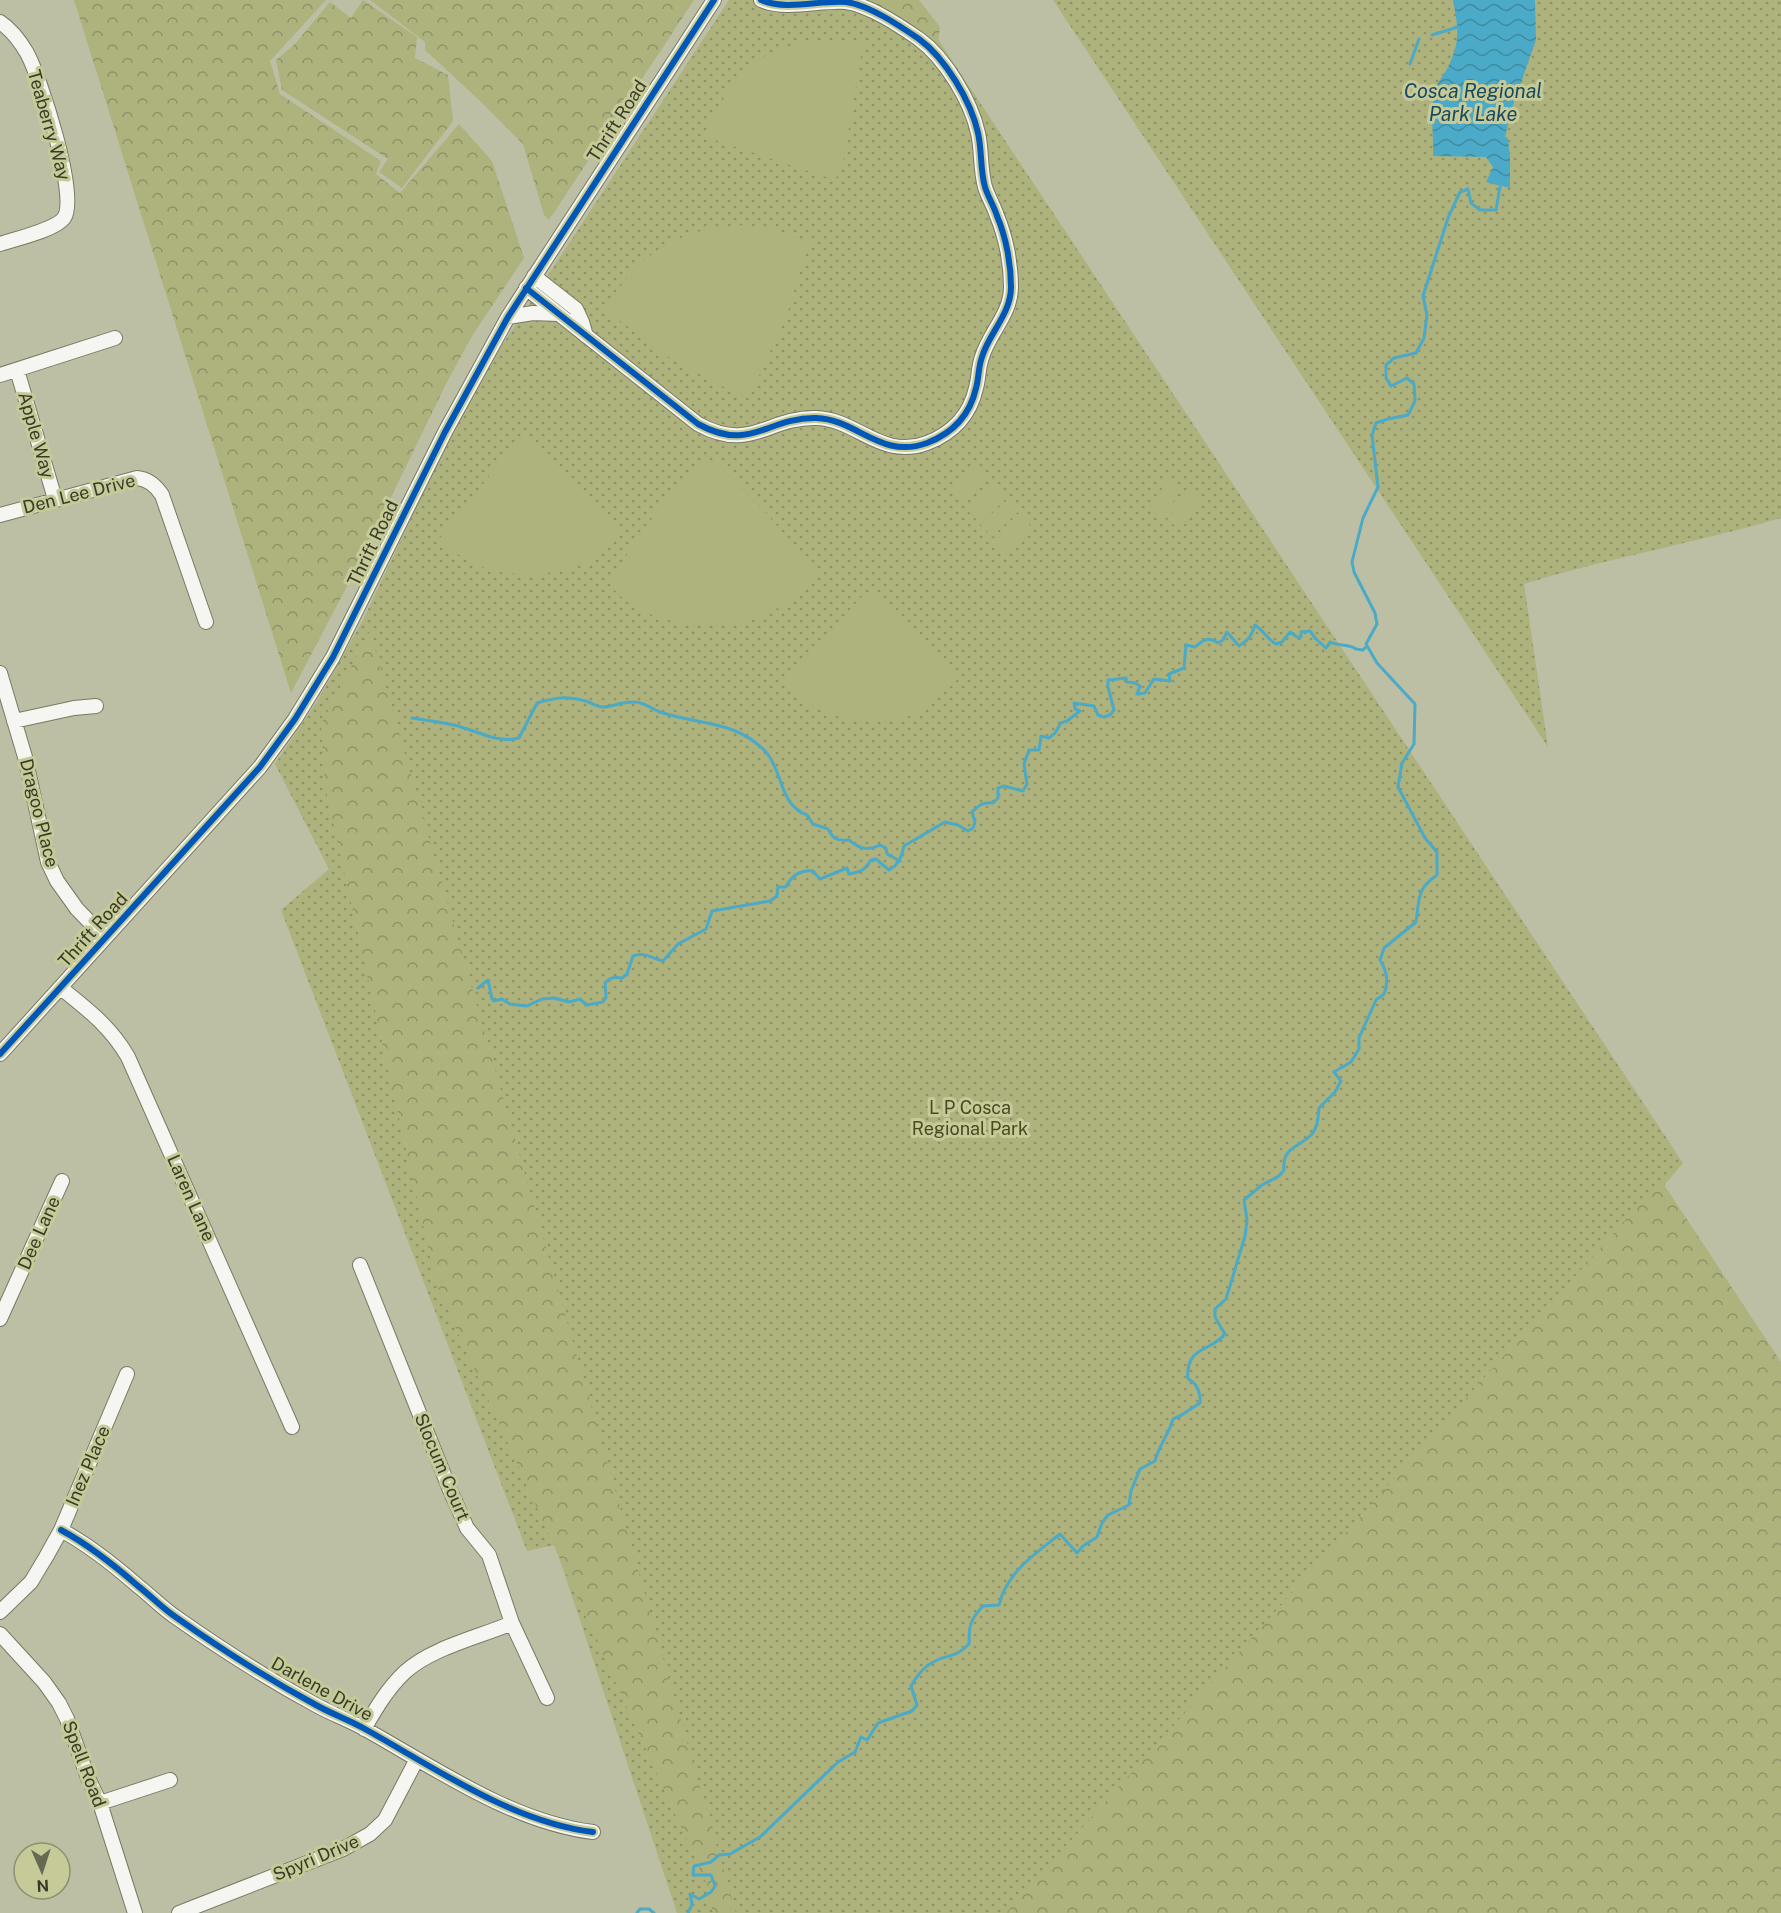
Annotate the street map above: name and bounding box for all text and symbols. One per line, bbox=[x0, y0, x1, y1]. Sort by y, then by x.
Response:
street label: Teaberry Way bbox=[24, 67, 75, 183]
street label: Thrift Road bbox=[582, 76, 651, 166]
water label: Cosca Regional Park Lake bbox=[1404, 79, 1542, 126]
street label: Apple Way bbox=[14, 389, 59, 481]
street label: Den Lee Drive bbox=[20, 469, 137, 518]
street label: Thrift Road bbox=[343, 496, 402, 589]
street label: Dragoo Place bbox=[16, 756, 63, 869]
street label: Thrift Road bbox=[54, 888, 132, 971]
park label: L P Cosca Regional Park bbox=[912, 1097, 1028, 1139]
street label: Laren Lane bbox=[163, 1151, 220, 1244]
street label: Dee Lane bbox=[13, 1193, 64, 1273]
street label: Slocum Court bbox=[410, 1410, 474, 1524]
street label: Inez Place bbox=[61, 1422, 114, 1509]
street label: Darlene Drive bbox=[268, 1652, 377, 1725]
street label: Spell Road bbox=[58, 1718, 111, 1810]
street label: Spyri Drive bbox=[270, 1830, 362, 1885]
north arrow bbox=[12, 1841, 72, 1901]
text: N bbox=[36, 1876, 50, 1895]

